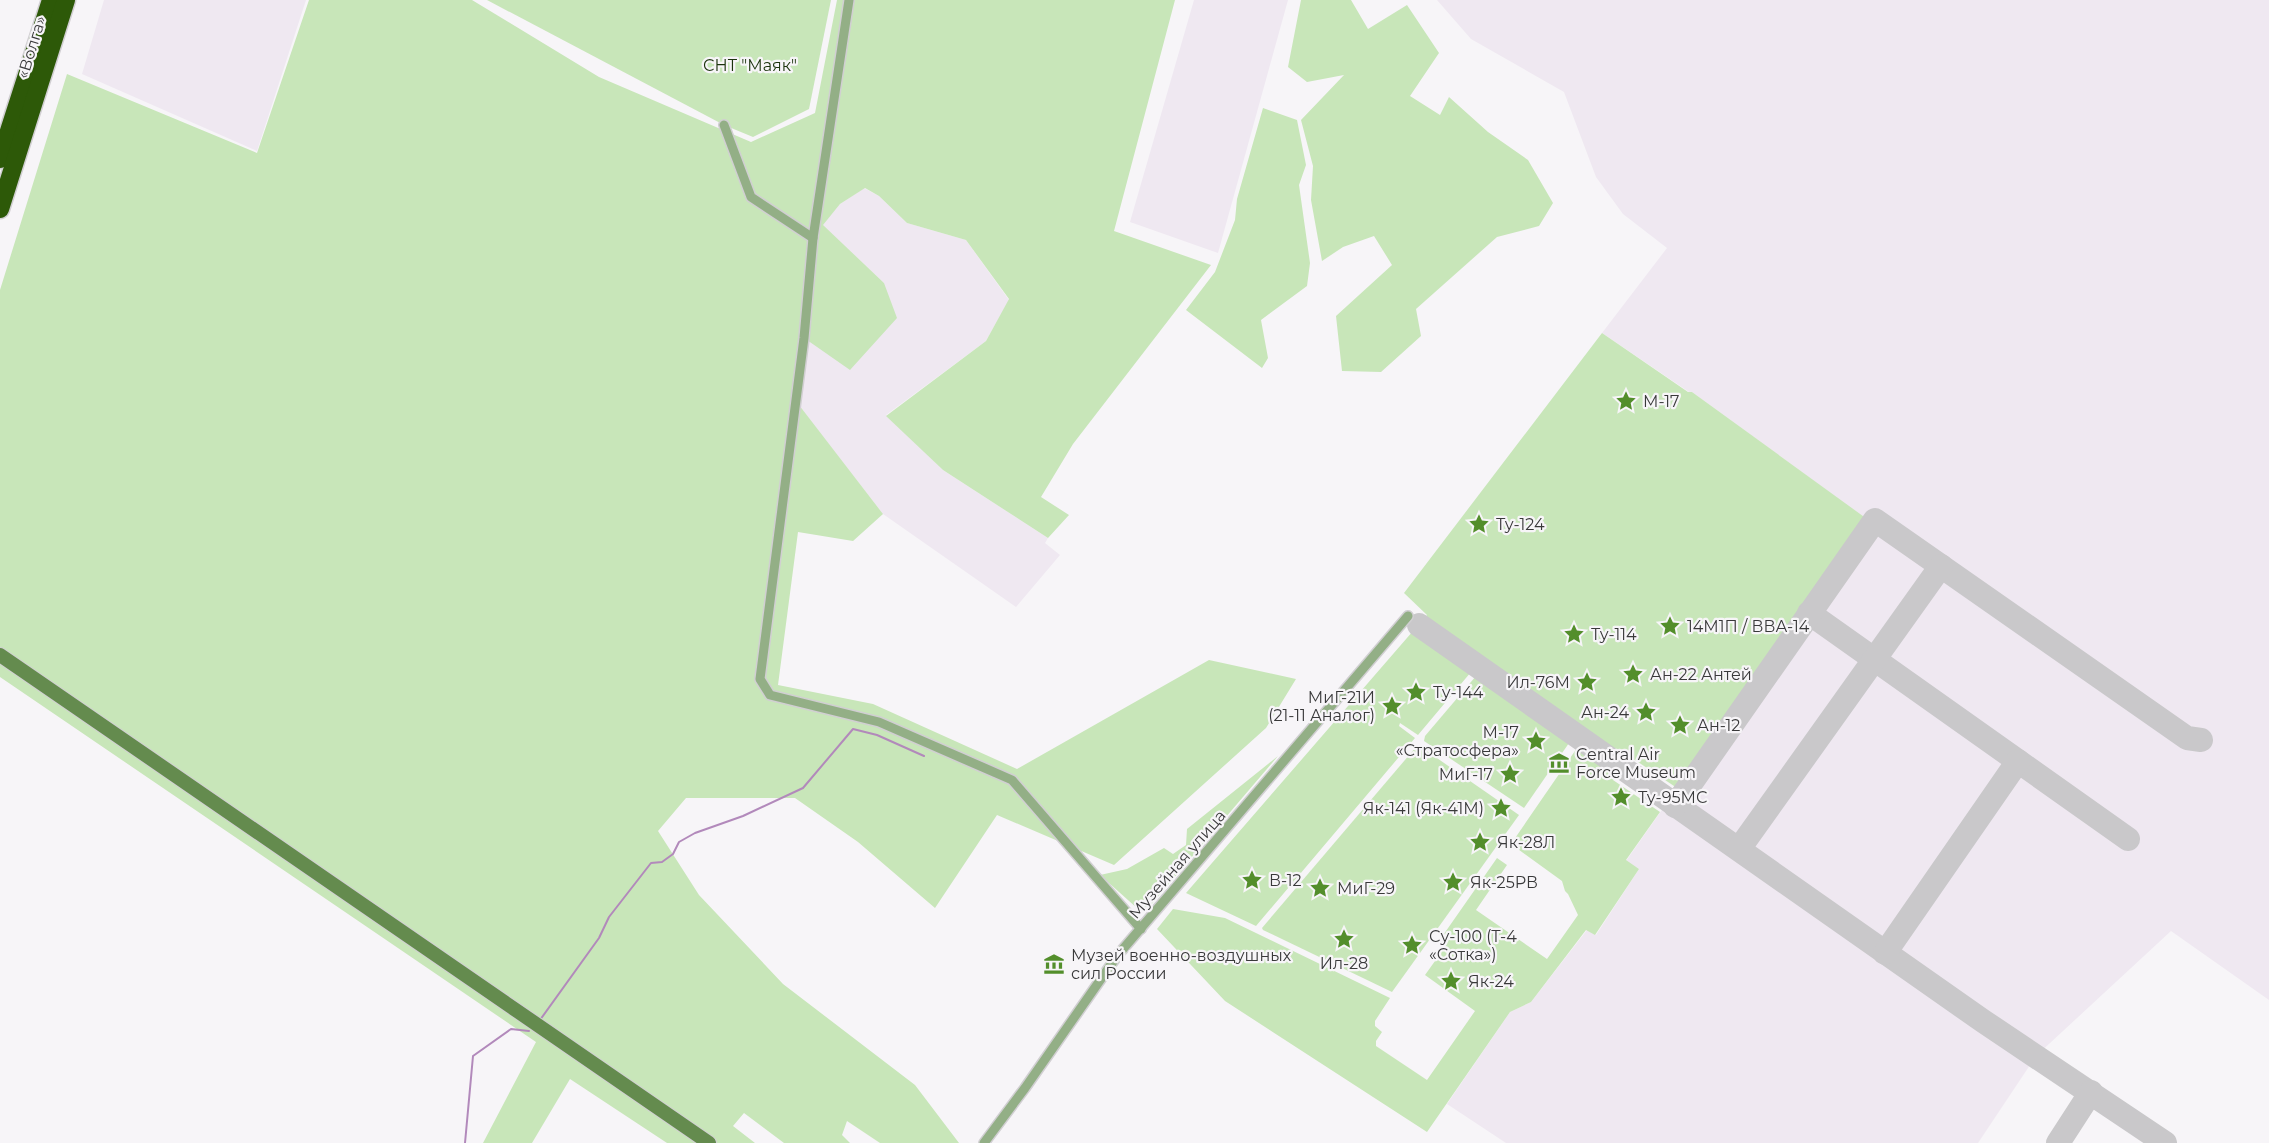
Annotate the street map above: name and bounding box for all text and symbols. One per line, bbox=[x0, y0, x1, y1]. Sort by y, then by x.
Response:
street label: «Волга» bbox=[13, 14, 50, 81]
park label: СНТ "Маяк" bbox=[703, 56, 797, 75]
place icon: М-17 bbox=[1614, 389, 1638, 413]
place label: М-17 bbox=[1643, 392, 1679, 411]
place icon: Ту-124 bbox=[1467, 512, 1491, 536]
place label: Ту-124 bbox=[1496, 515, 1545, 534]
place icon: 14М1П / ВВА-14 bbox=[1658, 614, 1682, 638]
place label: 14М1П / ВВА-14 bbox=[1687, 617, 1810, 636]
place icon: Ту-114 bbox=[1562, 622, 1586, 646]
place label: Ту-114 bbox=[1591, 625, 1637, 644]
place icon: Ан-22 Антей bbox=[1621, 662, 1645, 686]
place label: Ан-22 Антей bbox=[1650, 665, 1752, 684]
place icon: Ил-76М bbox=[1575, 670, 1599, 694]
place label: Ил-76М bbox=[1506, 673, 1570, 692]
place icon: Ту-144 bbox=[1404, 680, 1428, 704]
place label: Ту-144 bbox=[1433, 683, 1484, 702]
place label: МиГ-21И (21-11 Аналог) bbox=[1268, 688, 1375, 725]
place icon: МиГ-21И (21-11 Аналог) bbox=[1380, 694, 1404, 718]
place icon: Ан-24 bbox=[1634, 700, 1658, 724]
place label: Ан-24 bbox=[1581, 703, 1629, 722]
place icon: Ан-12 bbox=[1668, 713, 1692, 737]
place label: Ан-12 bbox=[1697, 716, 1740, 735]
place label: М-17 «Стратосфера» bbox=[1396, 723, 1519, 760]
place icon: М-17 «Стратосфера» bbox=[1524, 729, 1548, 753]
place label: Central Air Force Museum bbox=[1576, 745, 1696, 782]
museum icon: Central Air Force Museum bbox=[1547, 751, 1571, 775]
place icon: МиГ-17 bbox=[1498, 762, 1522, 786]
place label: МиГ-17 bbox=[1439, 765, 1493, 784]
place icon: Ту-95МС bbox=[1609, 785, 1633, 809]
place label: Ту-95МС bbox=[1638, 788, 1707, 807]
place icon: Як-141 (Як-41М) bbox=[1489, 796, 1513, 820]
place label: Як-141 (Як-41М) bbox=[1363, 799, 1484, 818]
street label: Музейная улица bbox=[1125, 806, 1230, 923]
place icon: Як-28Л bbox=[1468, 830, 1492, 854]
place label: Як-28Л bbox=[1497, 833, 1555, 852]
place icon: В-12 bbox=[1240, 868, 1264, 892]
place icon: Як-25РВ bbox=[1441, 870, 1465, 894]
place label: В-12 bbox=[1269, 871, 1302, 890]
place label: Як-25РВ bbox=[1470, 873, 1538, 892]
place icon: МиГ-29 bbox=[1308, 876, 1332, 900]
place label: МиГ-29 bbox=[1337, 879, 1395, 898]
place icon: Ил-28 bbox=[1332, 927, 1356, 951]
place label: Су-100 (Т-4 «Сотка») bbox=[1429, 927, 1517, 964]
place icon: Су-100 (Т-4 «Сотка») bbox=[1400, 933, 1424, 957]
place label: Музей военно-воздушных сил России bbox=[1071, 946, 1292, 983]
museum icon: Музей военно-воздушных сил России bbox=[1042, 952, 1066, 976]
place label: Ил-28 bbox=[1320, 954, 1368, 973]
place icon: Як-24 bbox=[1439, 969, 1463, 993]
place label: Як-24 bbox=[1468, 972, 1514, 991]

